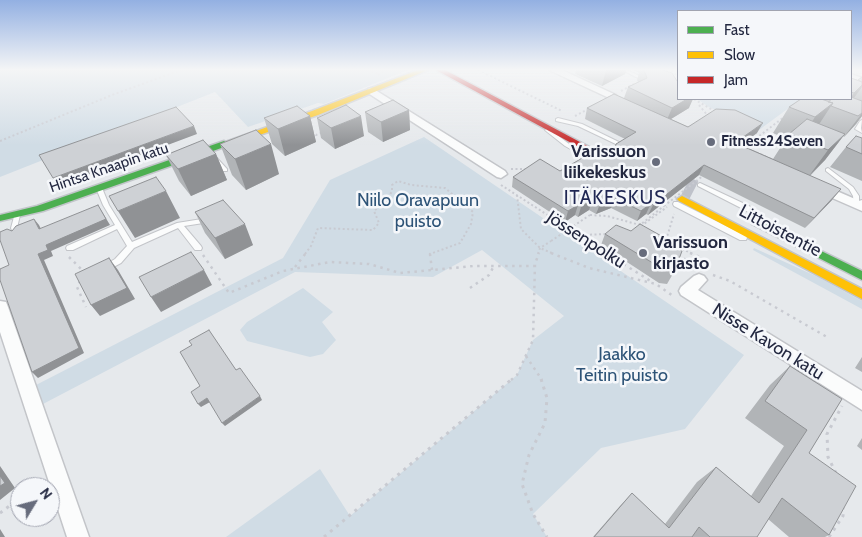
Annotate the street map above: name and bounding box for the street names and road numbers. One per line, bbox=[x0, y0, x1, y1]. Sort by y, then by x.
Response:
street label: Hintsa Knaapin katu bbox=[47, 139, 171, 197]
street label: Littoistentie bbox=[735, 200, 825, 262]
street label: Jössenpolku bbox=[542, 206, 630, 274]
street label: Nisse Kavon katu bbox=[708, 299, 828, 385]

